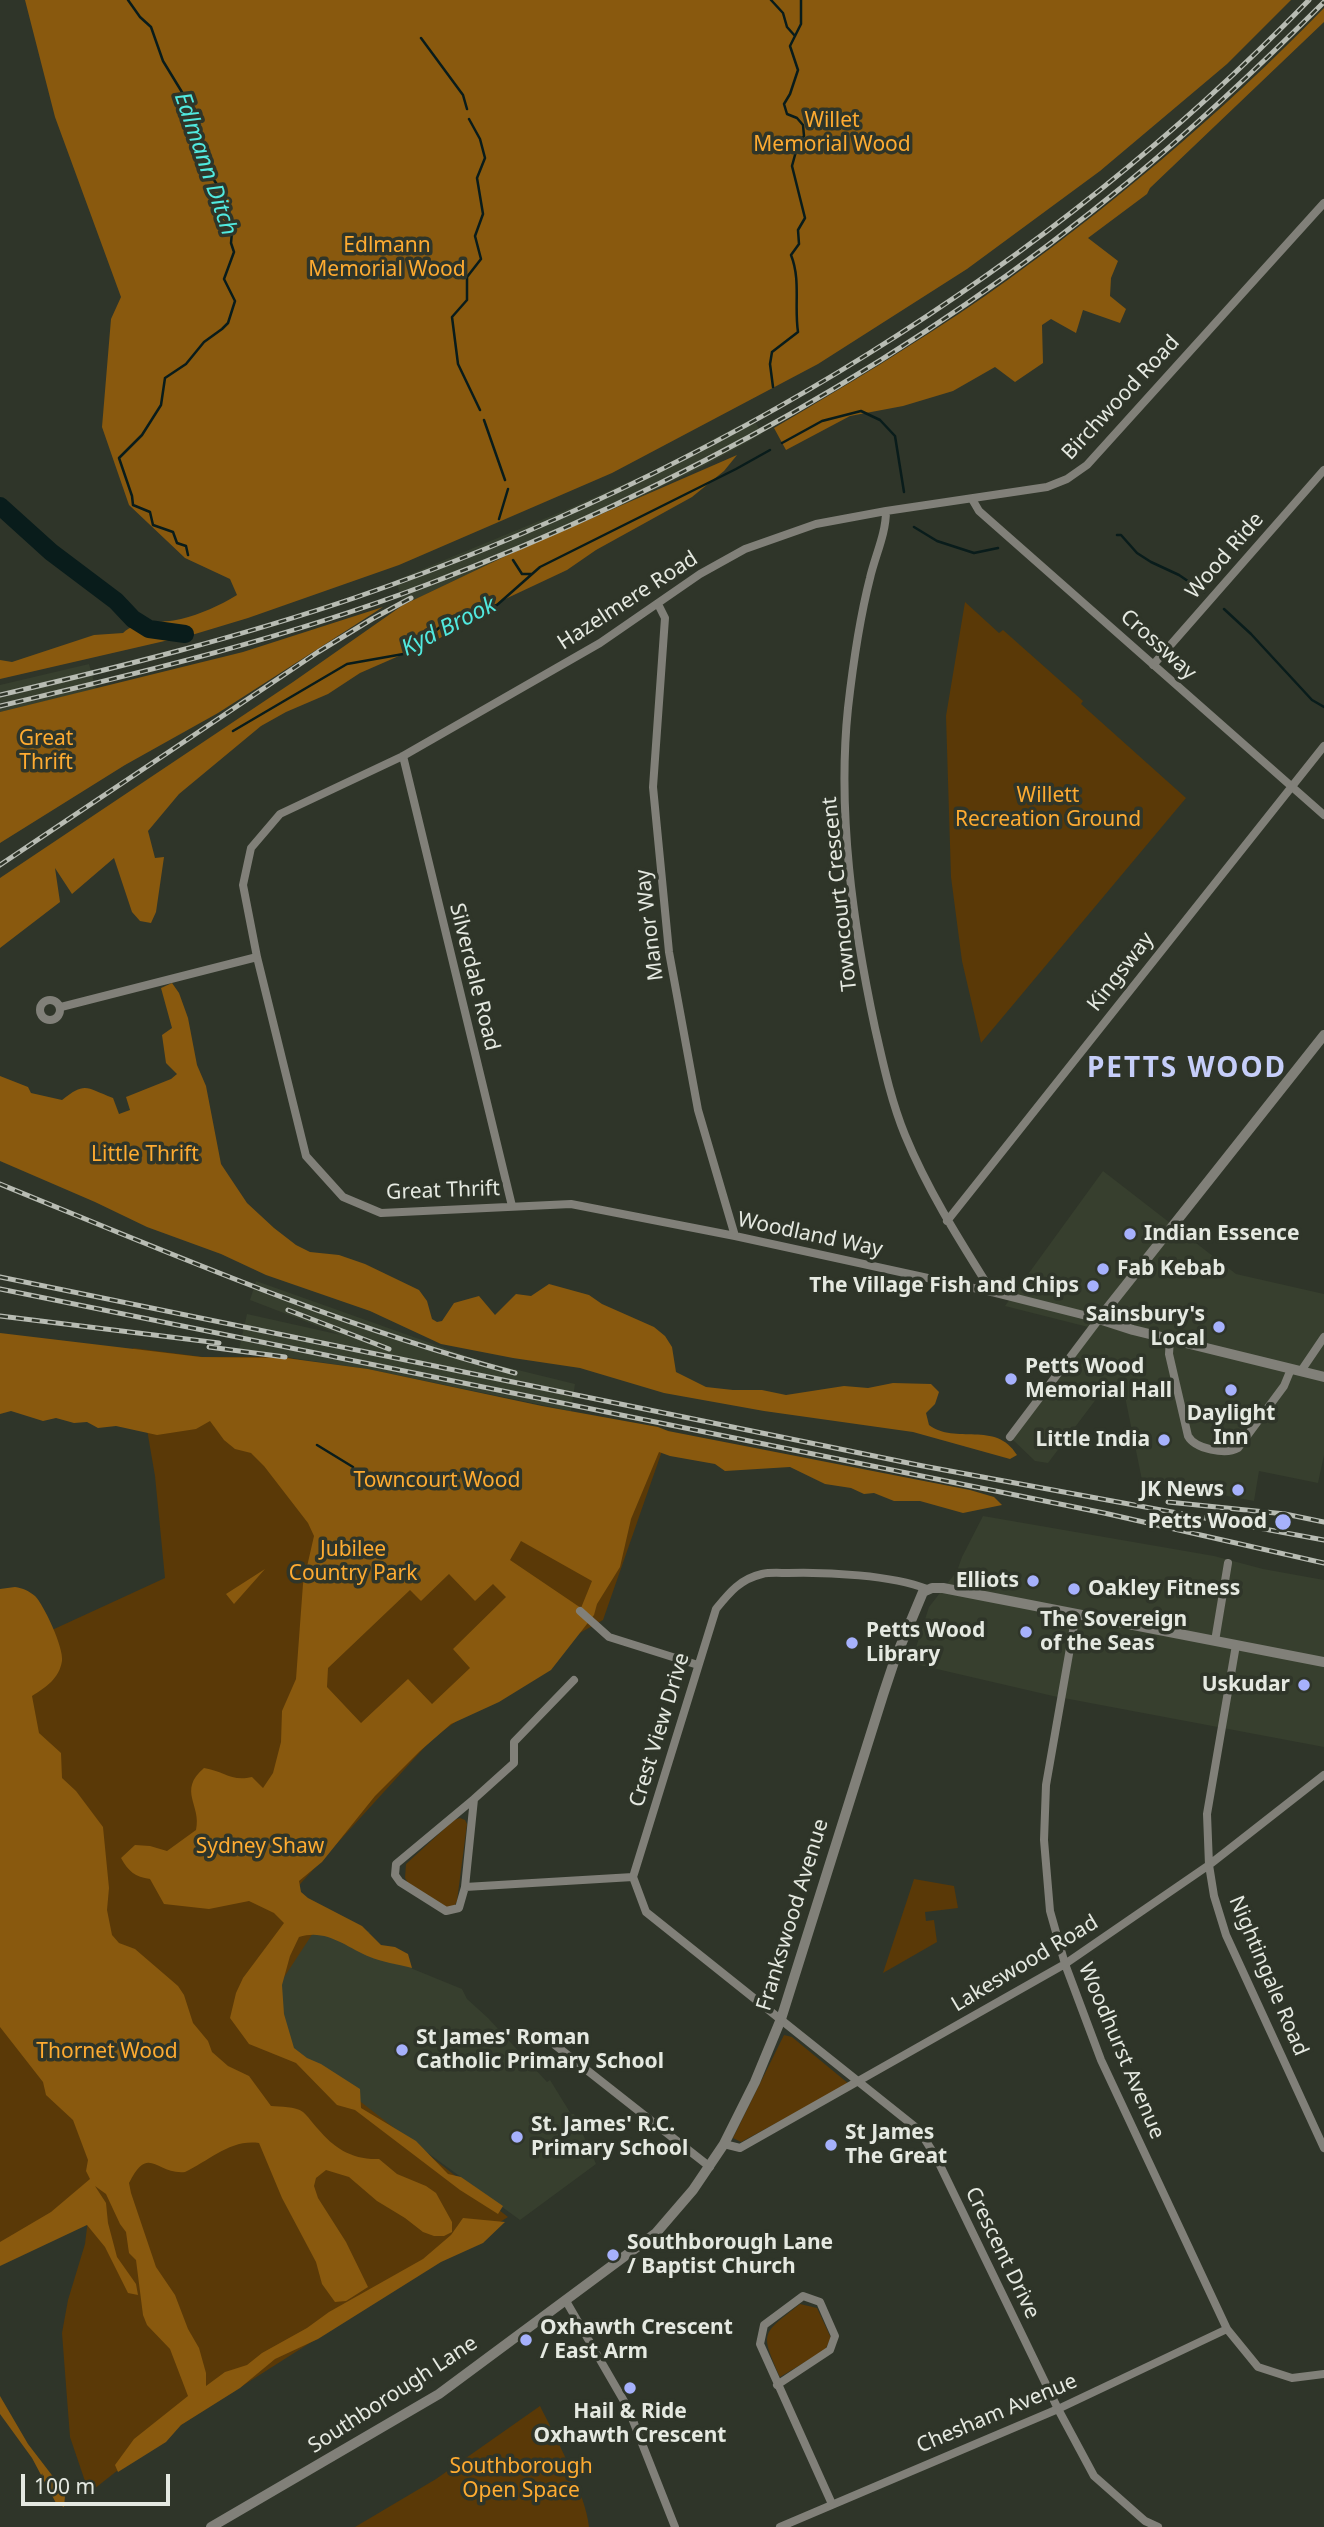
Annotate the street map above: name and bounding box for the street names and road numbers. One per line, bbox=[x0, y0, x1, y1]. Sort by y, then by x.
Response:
street label: Birchwood Road bbox=[1057, 330, 1185, 466]
street label: Wood Ride bbox=[1181, 508, 1269, 604]
street label: Hazelmere Road bbox=[553, 546, 703, 656]
street label: Crossway bbox=[1115, 604, 1201, 686]
street label: Towncourt Crescent bbox=[817, 796, 863, 992]
street label: Manor Way bbox=[631, 868, 669, 982]
street label: Silverdale Road bbox=[444, 901, 504, 1053]
street label: Kingsway bbox=[1082, 927, 1160, 1017]
street label: Great Thrift bbox=[386, 1176, 500, 1206]
street label: Woodland Way bbox=[735, 1207, 885, 1263]
street label: Crest View Drive bbox=[625, 1650, 695, 1810]
street label: Frankswood Avenue bbox=[752, 1816, 834, 2014]
street label: Nightingale Road bbox=[1223, 1892, 1313, 2060]
street label: Lakeswood Road bbox=[947, 1910, 1103, 2018]
street label: Woodhurst Avenue bbox=[1072, 1959, 1170, 2143]
street label: Crescent Drive bbox=[959, 2183, 1045, 2323]
street label: Southborough Lane bbox=[304, 2331, 482, 2459]
street label: Chesham Avenue bbox=[913, 2369, 1081, 2459]

